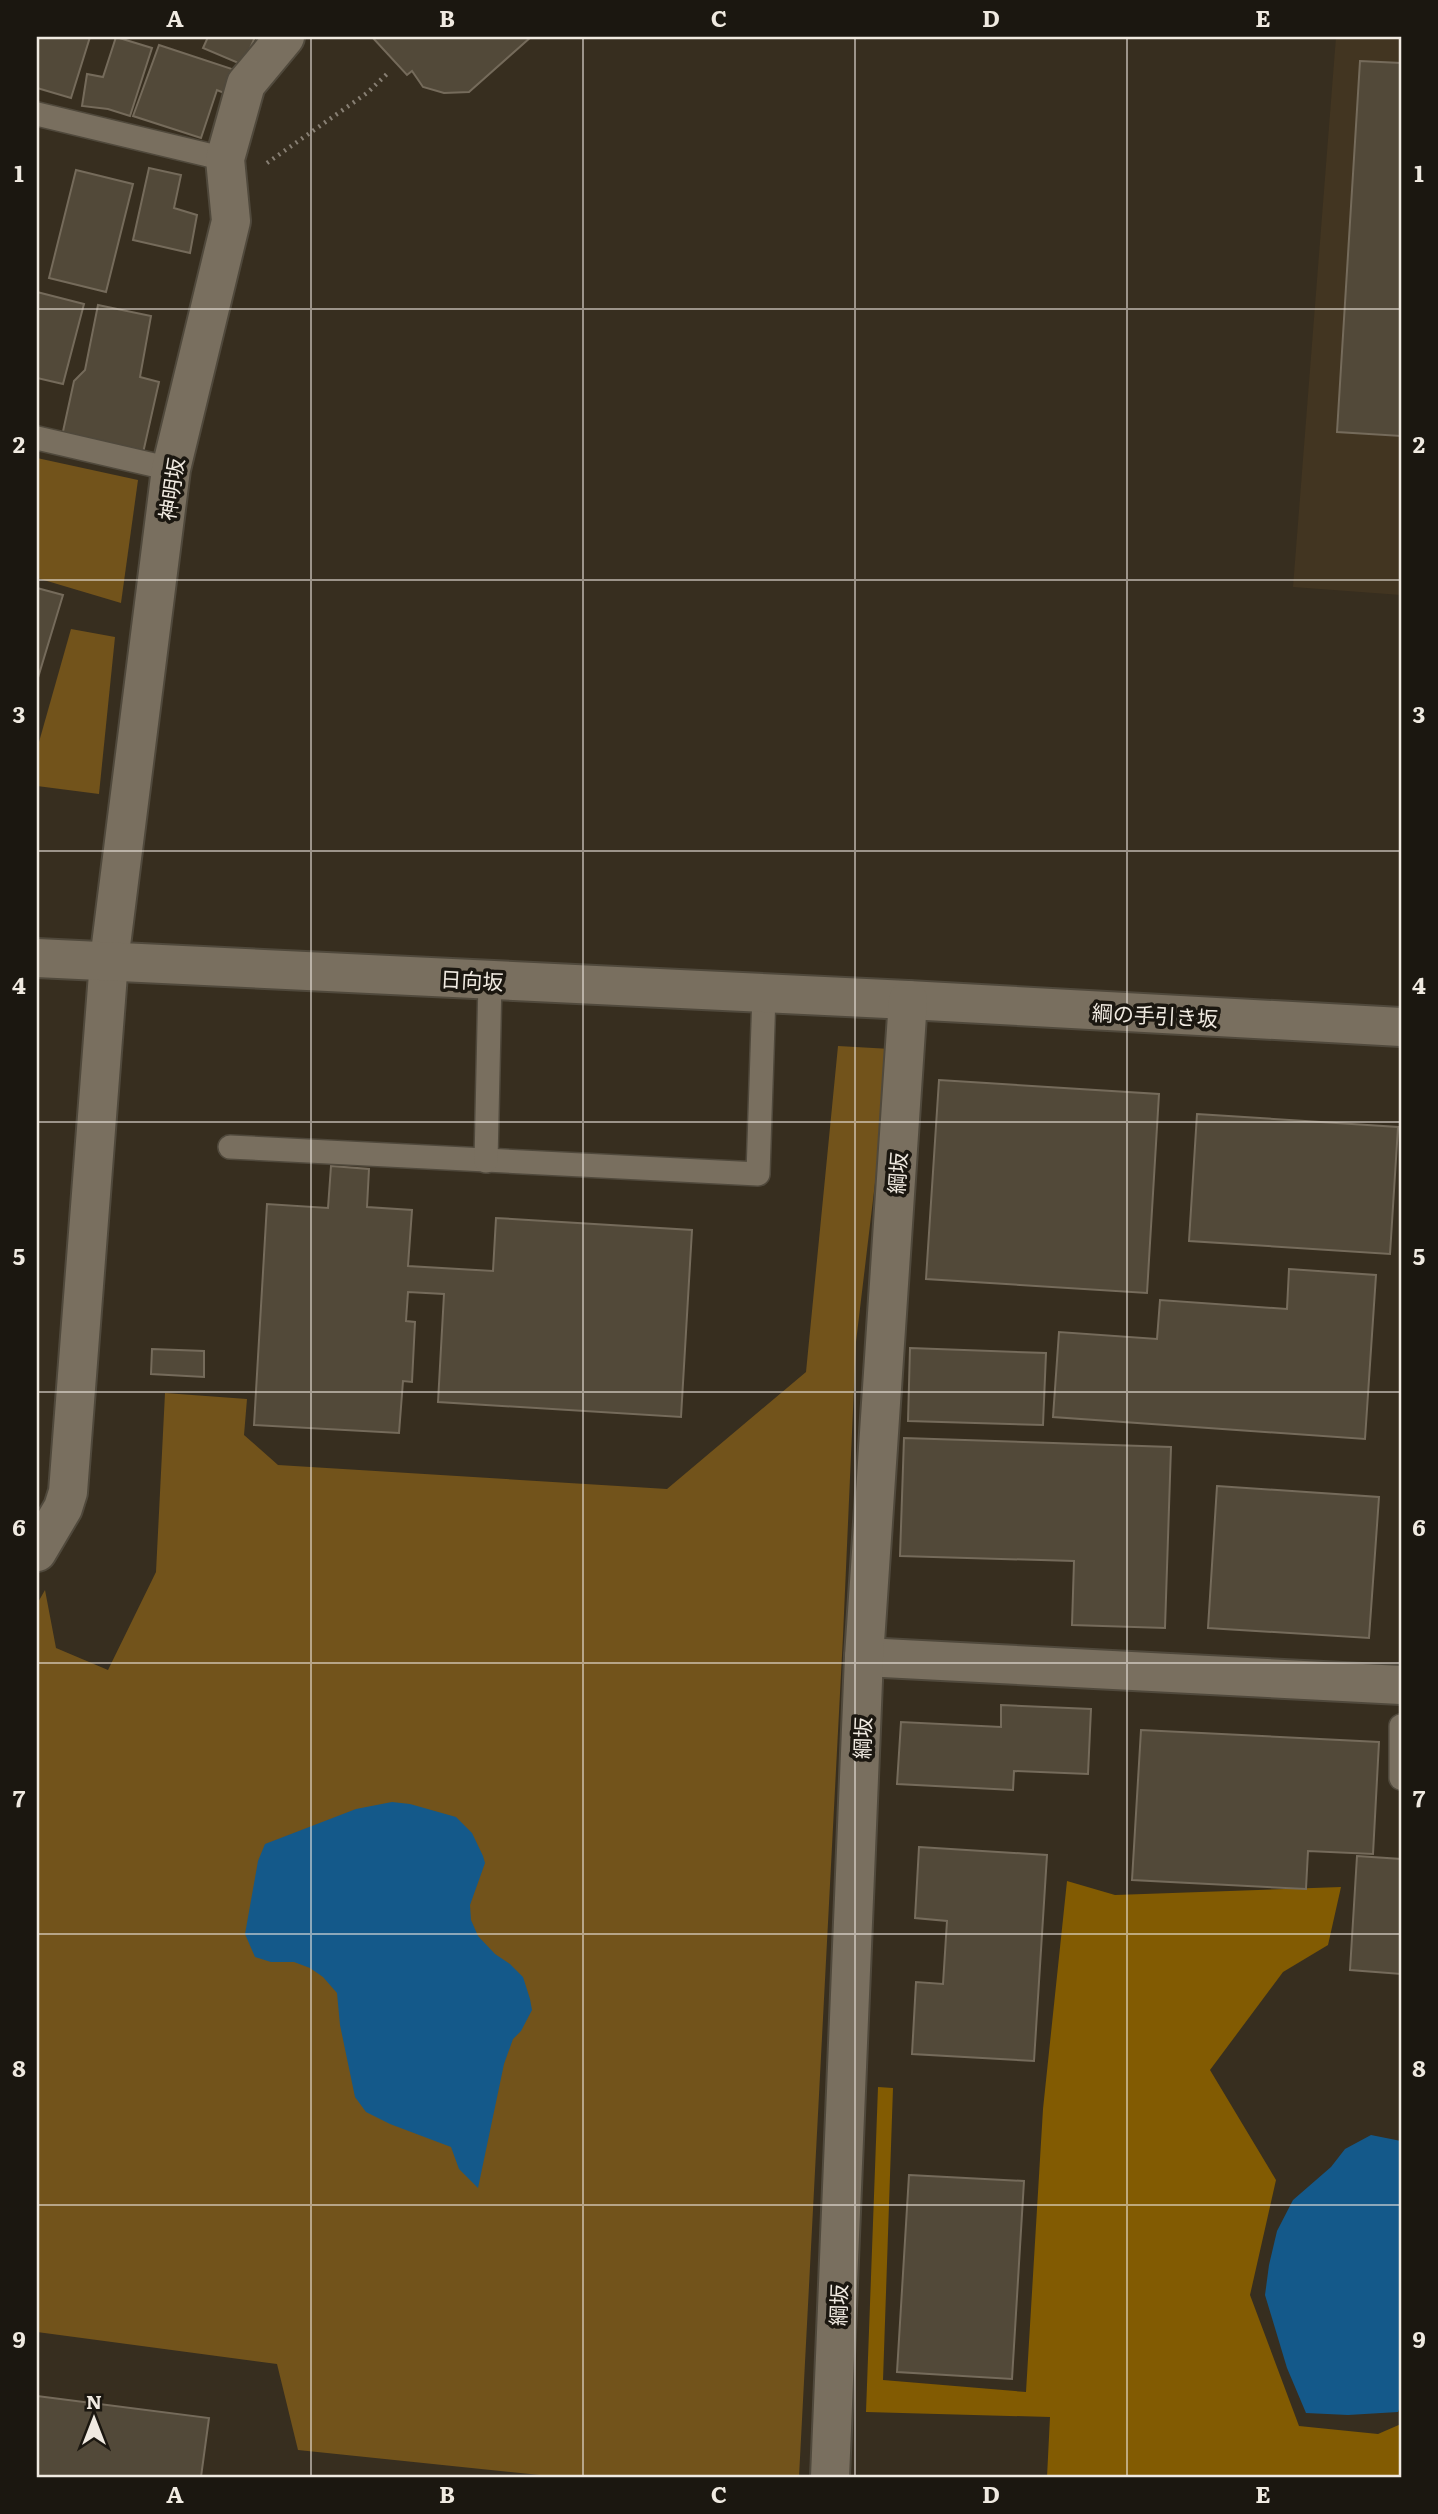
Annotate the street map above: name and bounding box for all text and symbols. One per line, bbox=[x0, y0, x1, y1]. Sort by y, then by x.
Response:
text: A bbox=[166, 0, 184, 34]
text: B bbox=[439, 0, 455, 34]
text: C bbox=[711, 0, 727, 34]
text: D bbox=[982, 0, 1000, 34]
text: E bbox=[1255, 0, 1271, 34]
text: 1 bbox=[14, 155, 24, 189]
text: 1 bbox=[1414, 155, 1424, 189]
text: 2 bbox=[13, 426, 25, 460]
text: 2 bbox=[1413, 426, 1425, 460]
street label: 神明坂 bbox=[150, 455, 190, 523]
text: 3 bbox=[13, 696, 25, 730]
text: 3 bbox=[1413, 696, 1425, 730]
street label: 日向坂 bbox=[440, 962, 504, 996]
text: 4 bbox=[12, 967, 26, 1001]
text: 4 bbox=[1412, 967, 1426, 1001]
street label: 綱の手引き坂 bbox=[1091, 995, 1219, 1033]
street label: 綱坂 bbox=[879, 1151, 913, 1195]
text: 5 bbox=[13, 1238, 25, 1272]
text: 5 bbox=[1413, 1238, 1425, 1272]
text: 6 bbox=[12, 1509, 26, 1543]
text: 6 bbox=[1412, 1509, 1426, 1543]
street label: 綱坂 bbox=[845, 1716, 877, 1760]
text: 7 bbox=[13, 1780, 26, 1814]
text: 7 bbox=[1413, 1780, 1426, 1814]
text: 8 bbox=[12, 2050, 26, 2084]
text: 8 bbox=[1412, 2050, 1426, 2084]
street label: 綱坂 bbox=[821, 2283, 853, 2327]
text: 9 bbox=[12, 2321, 26, 2355]
text: 9 bbox=[1412, 2321, 1426, 2355]
north arrow bbox=[60, 2384, 130, 2454]
text: N bbox=[86, 2387, 102, 2415]
text: A bbox=[166, 2476, 184, 2510]
text: B bbox=[439, 2476, 455, 2510]
text: C bbox=[711, 2476, 727, 2510]
text: D bbox=[982, 2476, 1000, 2510]
text: E bbox=[1255, 2476, 1271, 2510]

